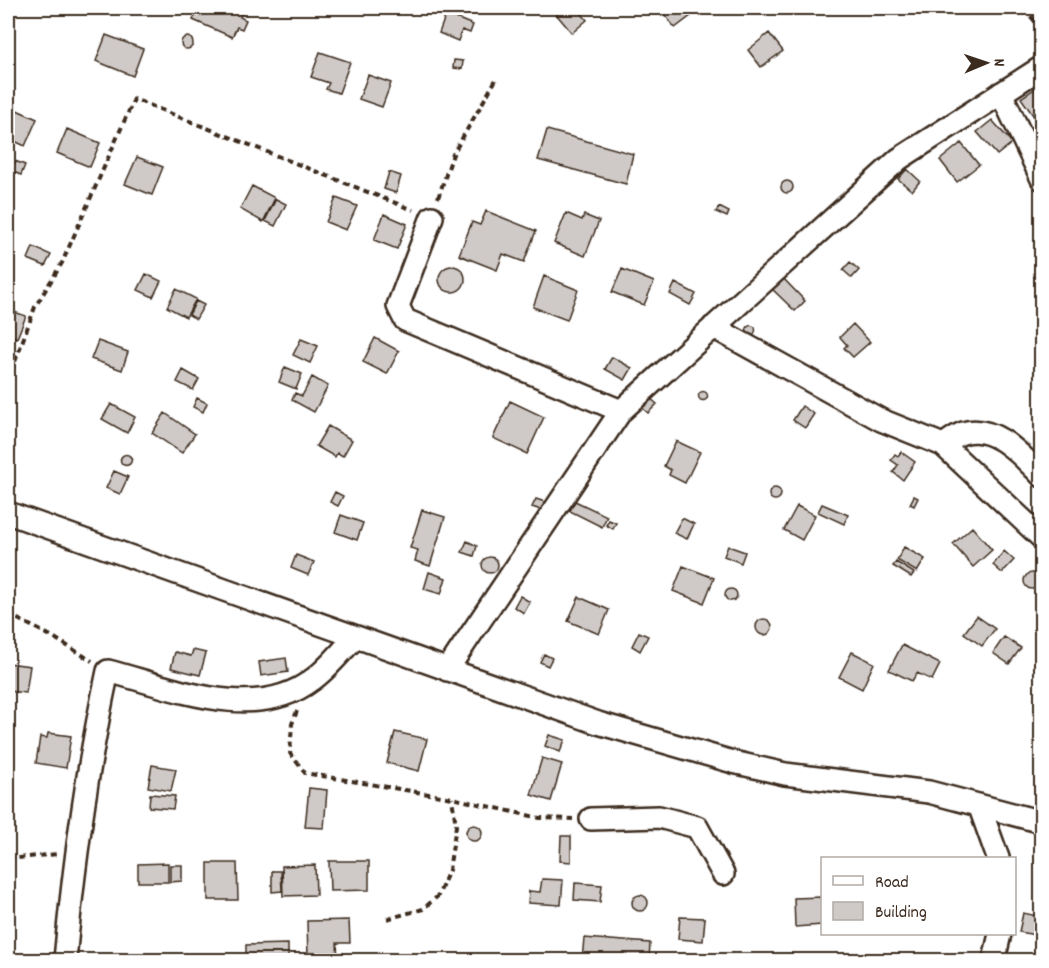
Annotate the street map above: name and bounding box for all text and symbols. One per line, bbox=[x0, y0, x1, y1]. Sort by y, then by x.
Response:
north arrow bbox=[956, 33, 1016, 93]
text: N bbox=[987, 58, 1010, 67]
legend bbox=[821, 857, 1016, 935]
text: Road bbox=[875, 871, 909, 896]
text: Building bbox=[875, 901, 927, 926]

